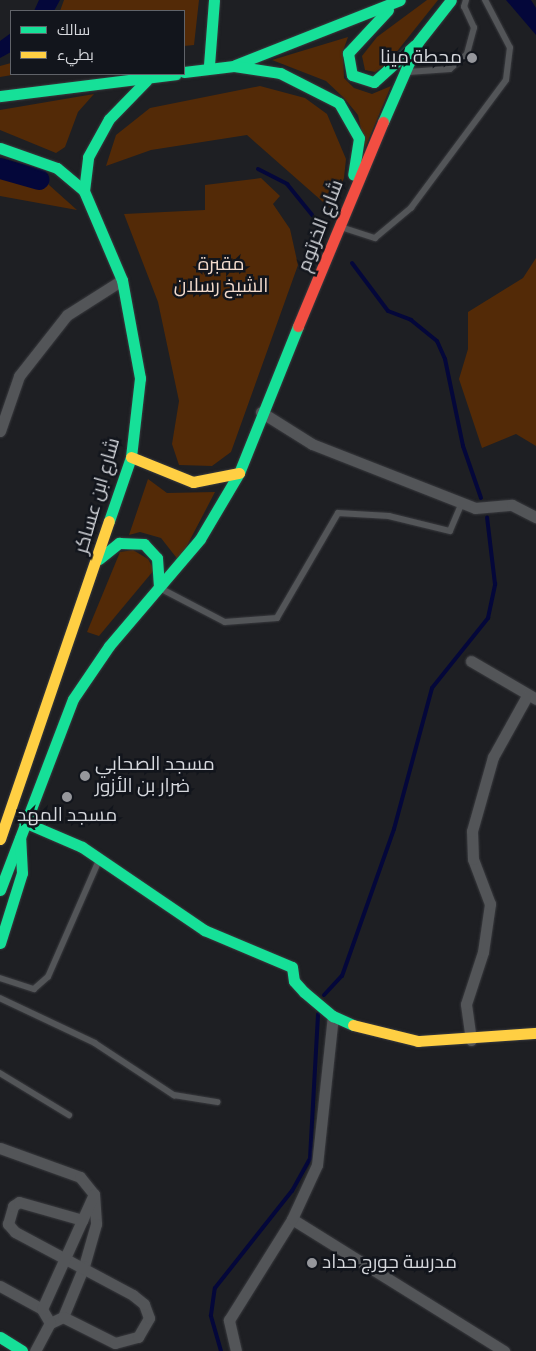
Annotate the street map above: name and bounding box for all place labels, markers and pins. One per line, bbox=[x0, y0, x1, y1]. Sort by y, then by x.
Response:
place label: محطة مينا bbox=[380, 47, 462, 69]
marker: محطة مينا bbox=[466, 52, 478, 64]
place label: مسجد الصحابي ضرار بن الأزور bbox=[95, 754, 215, 798]
marker: مسجد الصحابي ضرار بن الأزور bbox=[79, 770, 91, 782]
marker: مسجد المهد bbox=[61, 791, 73, 803]
place label: مسجد المهد bbox=[17, 805, 117, 827]
place label: مدرسة جورج حداد bbox=[322, 1252, 457, 1274]
marker: مدرسة جورج حداد bbox=[306, 1257, 318, 1269]

